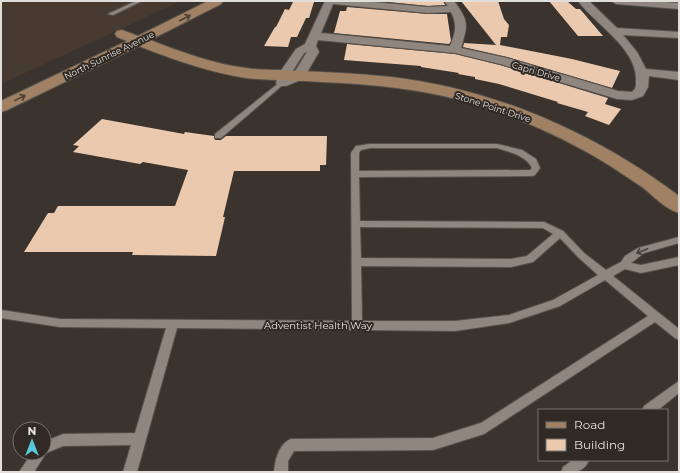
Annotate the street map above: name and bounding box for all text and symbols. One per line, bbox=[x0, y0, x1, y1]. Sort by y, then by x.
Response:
one-way arrow bbox=[179, 14, 191, 21]
street label: North Sunrise Avenue bbox=[62, 28, 156, 82]
street label: Capri Drive bbox=[511, 59, 562, 83]
street label: Stone Point Drive bbox=[454, 90, 533, 125]
one-way arrow bbox=[13, 94, 25, 101]
one-way arrow bbox=[636, 247, 648, 255]
street label: Adventist Health Way bbox=[264, 319, 373, 332]
legend bbox=[538, 409, 668, 461]
text: Road bbox=[574, 417, 605, 432]
north arrow bbox=[12, 421, 52, 461]
text: N bbox=[28, 424, 36, 438]
text: Building bbox=[574, 437, 625, 452]

